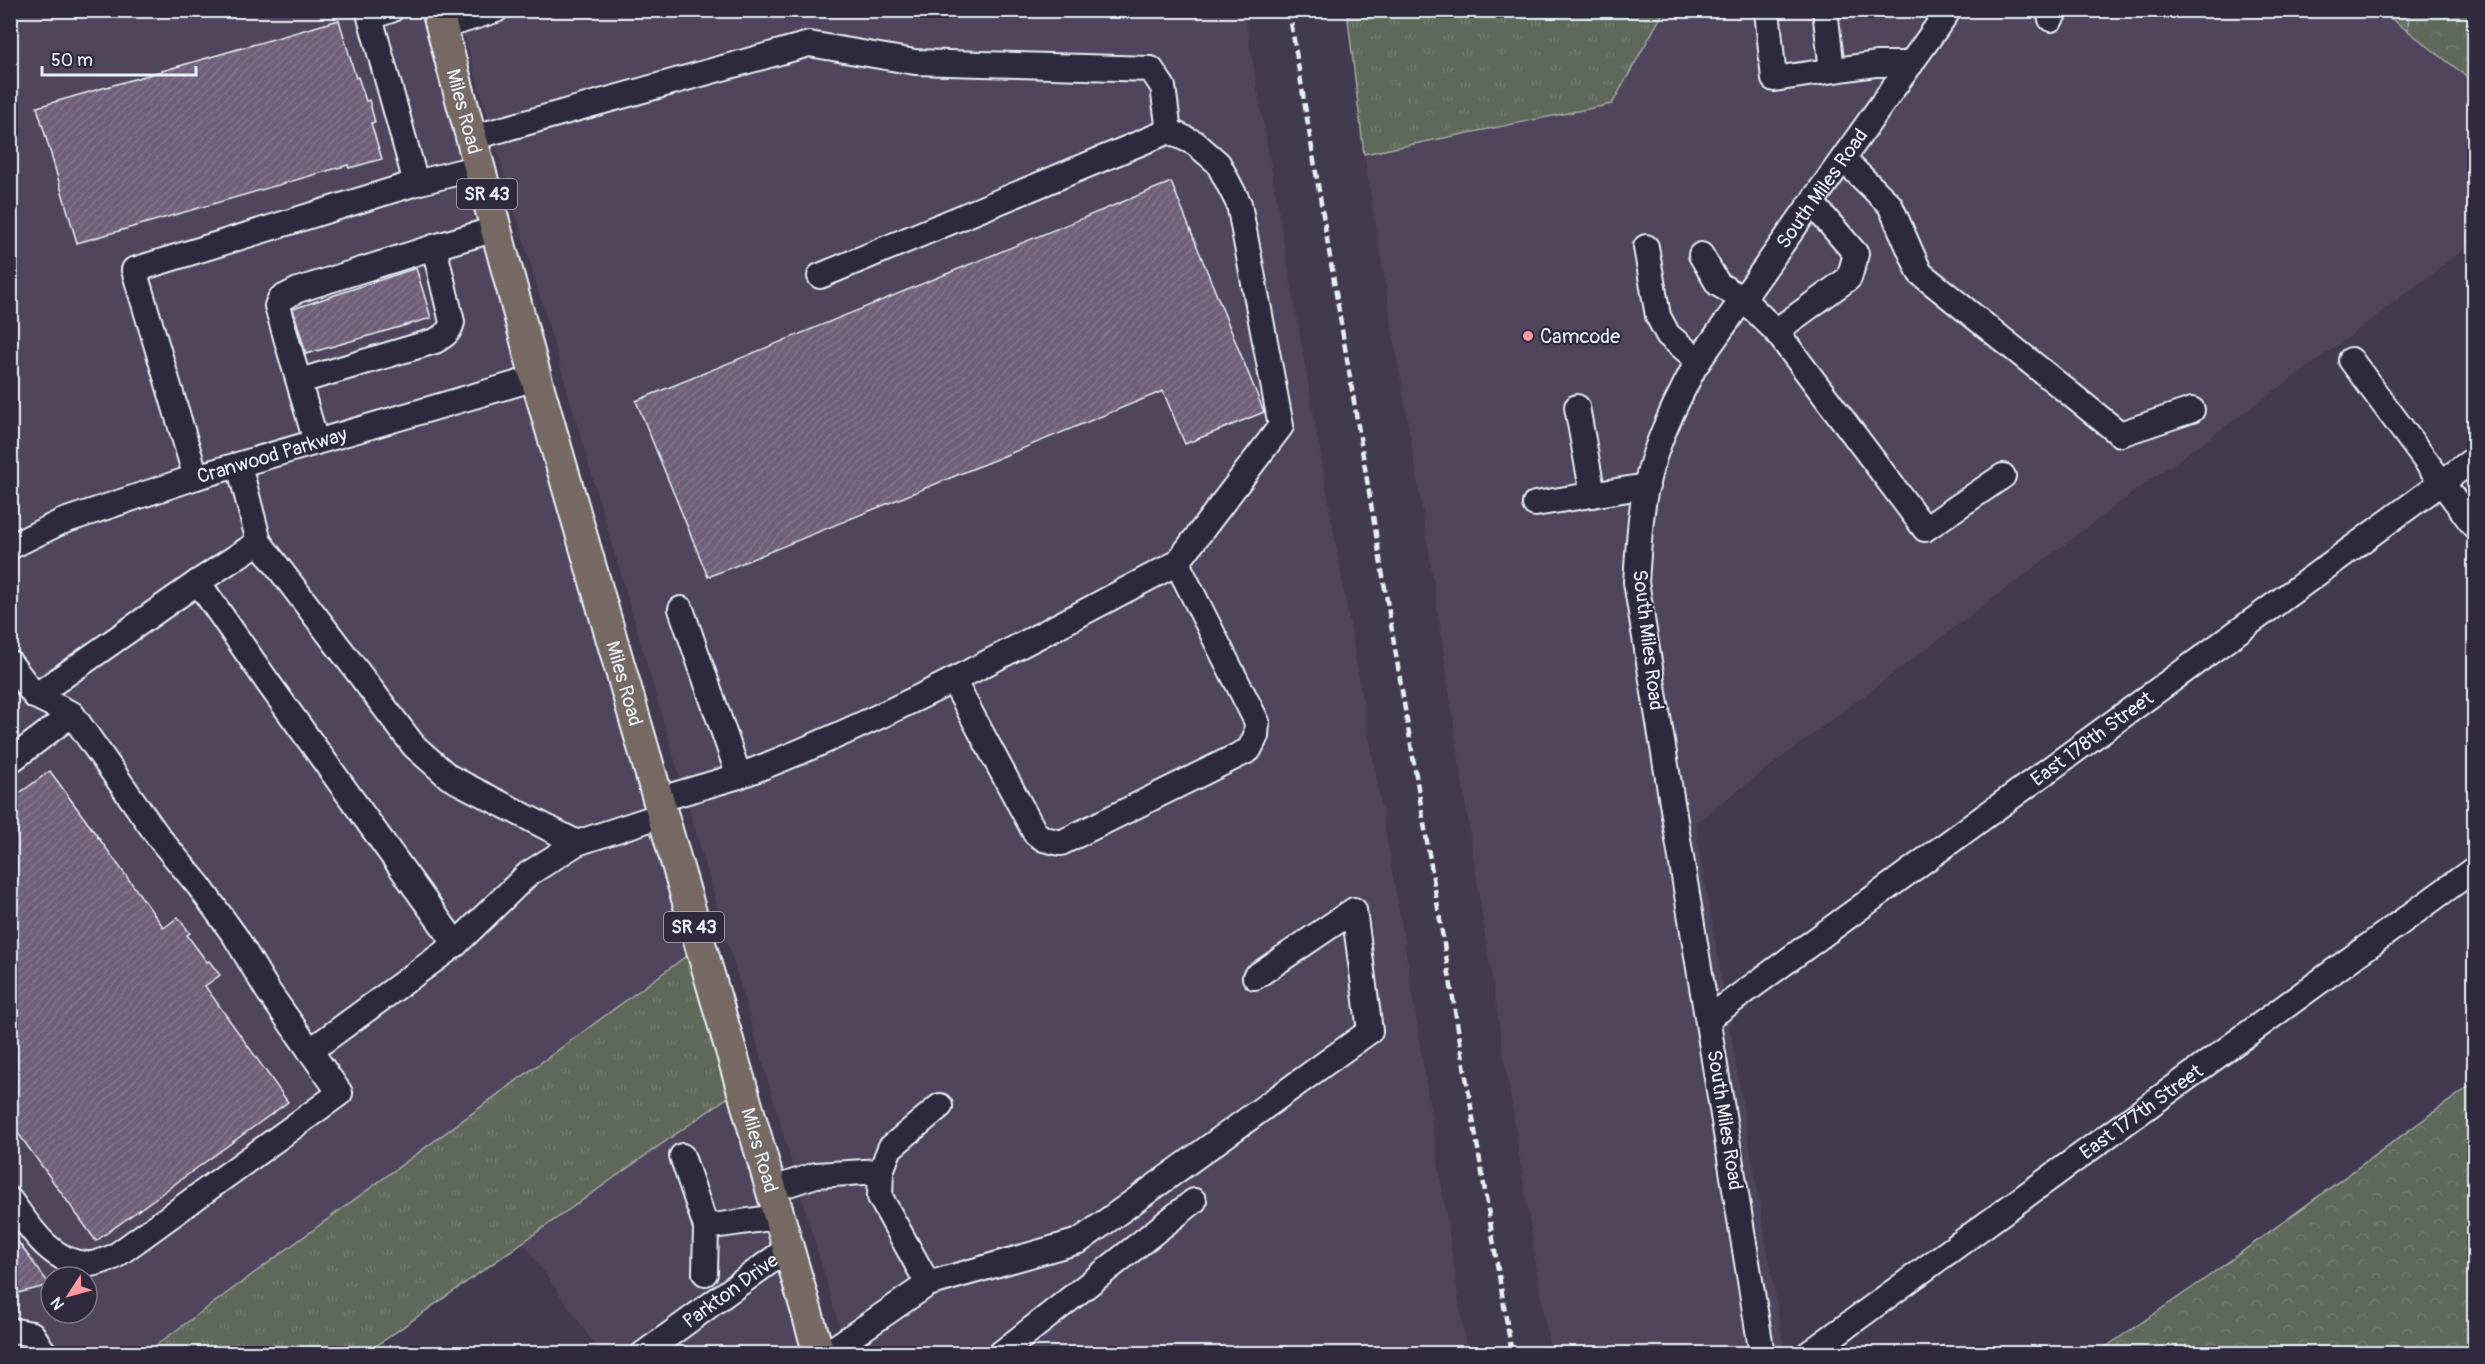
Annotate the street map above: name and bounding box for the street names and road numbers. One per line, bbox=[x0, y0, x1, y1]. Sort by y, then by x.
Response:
street label: Miles Road bbox=[441, 66, 488, 157]
street label: South Miles Road bbox=[1770, 123, 1873, 253]
road number: SR 43 bbox=[457, 179, 517, 209]
street label: Cranwood Parkway bbox=[194, 421, 350, 489]
street label: South Miles Road bbox=[1627, 568, 1669, 712]
street label: Miles Road bbox=[600, 638, 649, 729]
street label: East 178th Street bbox=[2026, 685, 2159, 791]
road number: SR 43 bbox=[664, 912, 724, 942]
street label: South Miles Road bbox=[1702, 1048, 1748, 1192]
street label: East 177th Street bbox=[2075, 1058, 2208, 1165]
street label: Miles Road bbox=[736, 1105, 784, 1196]
street label: Parkton Drive bbox=[678, 1247, 783, 1333]

